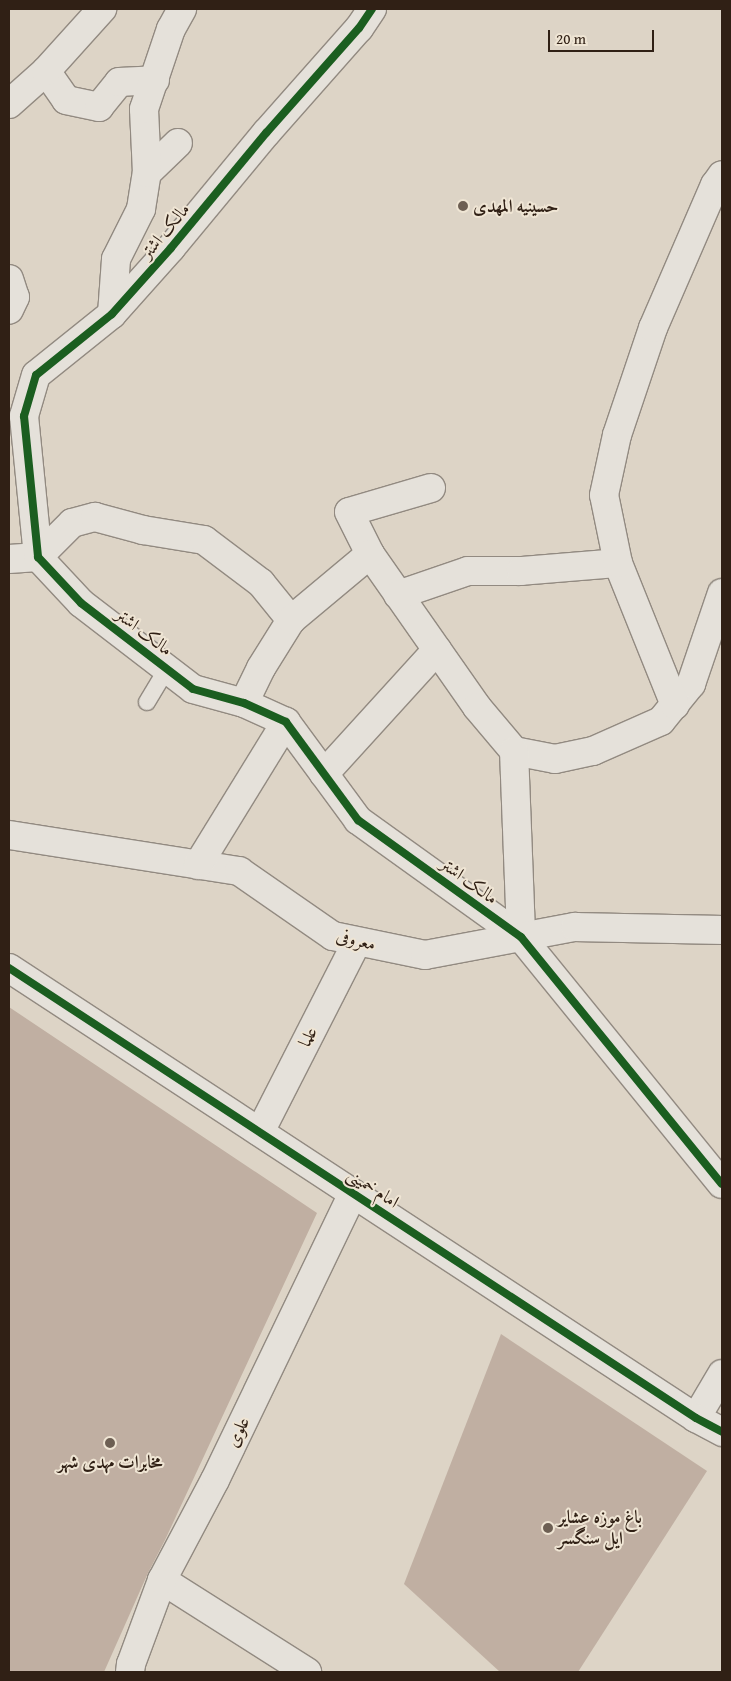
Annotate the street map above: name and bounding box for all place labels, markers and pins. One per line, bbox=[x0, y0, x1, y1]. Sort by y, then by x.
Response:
place label: حسینیه المهدی bbox=[473, 195, 559, 217]
marker: حسینیه المهدی bbox=[457, 200, 469, 212]
marker: مخابرات مهدی شهر bbox=[104, 1437, 116, 1449]
place label: مخابرات مهدی شهر bbox=[58, 1451, 162, 1473]
place label: باغ موزه عشایر ایل سنگسر bbox=[558, 1507, 642, 1550]
marker: باغ موزه عشایر ایل سنگسر bbox=[542, 1522, 554, 1534]

